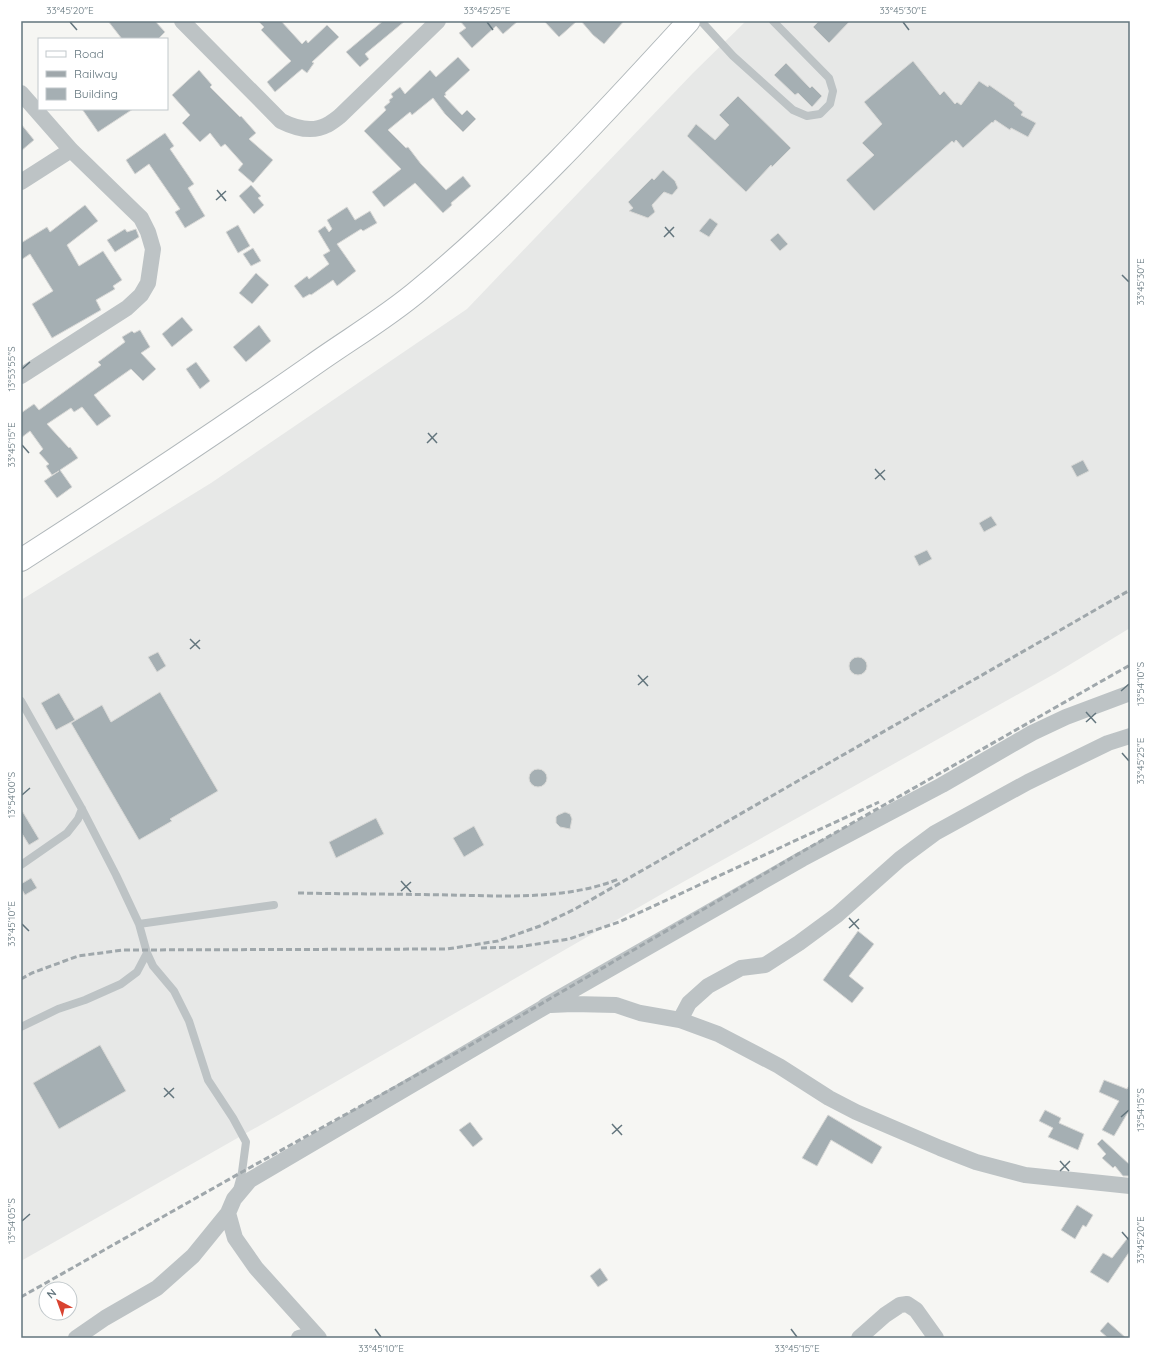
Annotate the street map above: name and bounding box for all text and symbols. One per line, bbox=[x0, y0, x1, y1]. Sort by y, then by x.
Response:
text: 33°45'20"E bbox=[46, 4, 94, 17]
text: 33°45'25"E bbox=[463, 4, 511, 17]
text: 33°45'30"E bbox=[879, 4, 927, 17]
legend bbox=[38, 38, 168, 110]
text: Road bbox=[74, 46, 104, 61]
text: Railway bbox=[74, 66, 118, 81]
text: Building bbox=[74, 86, 118, 101]
text: 33°45'30"E bbox=[1134, 258, 1147, 306]
text: 13°53'55"S bbox=[5, 346, 18, 392]
text: 33°45'15"E bbox=[5, 422, 18, 468]
text: 13°54'10"S bbox=[1134, 662, 1147, 706]
text: 33°45'25"E bbox=[1134, 737, 1147, 785]
text: 13°54'00"S bbox=[5, 771, 18, 818]
text: 33°45'10"E bbox=[5, 901, 18, 947]
text: 13°54'15"S bbox=[1134, 1088, 1147, 1132]
text: 13°54'05"S bbox=[5, 1198, 18, 1244]
text: 33°45'20"E bbox=[1134, 1216, 1147, 1264]
north arrow bbox=[38, 1281, 78, 1321]
text: N bbox=[44, 1286, 59, 1301]
text: 33°45'10"E bbox=[358, 1342, 404, 1355]
text: 33°45'15"E bbox=[774, 1342, 820, 1355]

